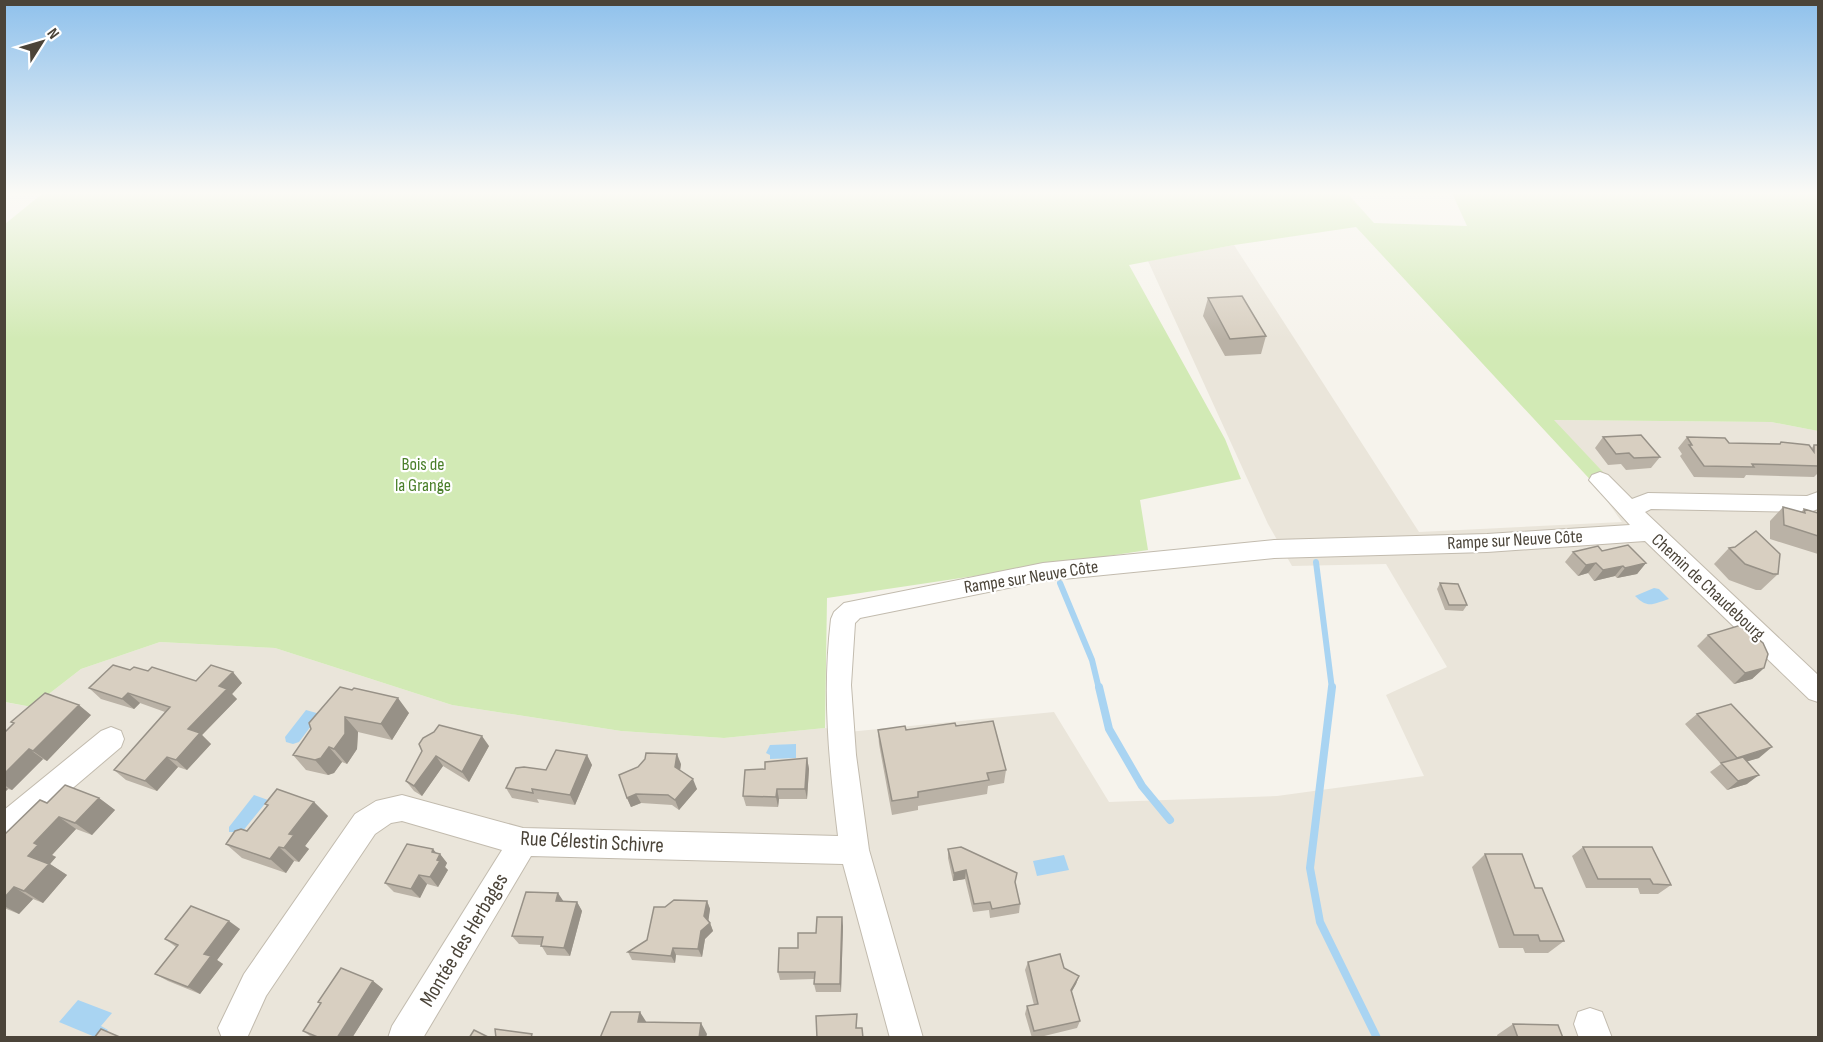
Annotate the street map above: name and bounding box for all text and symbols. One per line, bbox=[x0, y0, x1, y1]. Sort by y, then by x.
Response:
north arrow bbox=[12, 12, 72, 72]
text: N bbox=[43, 25, 63, 43]
park label: Bois de la Grange bbox=[395, 454, 451, 496]
street label: Rampe sur Neuve Côte bbox=[1447, 526, 1583, 554]
street label: Chemin de Chaudebourg bbox=[1647, 529, 1769, 645]
street label: Rampe sur Neuve Côte bbox=[962, 556, 1100, 598]
street label: Rue Célestin Schivre bbox=[520, 826, 664, 858]
street label: Montée des Herbages bbox=[414, 869, 514, 1011]

